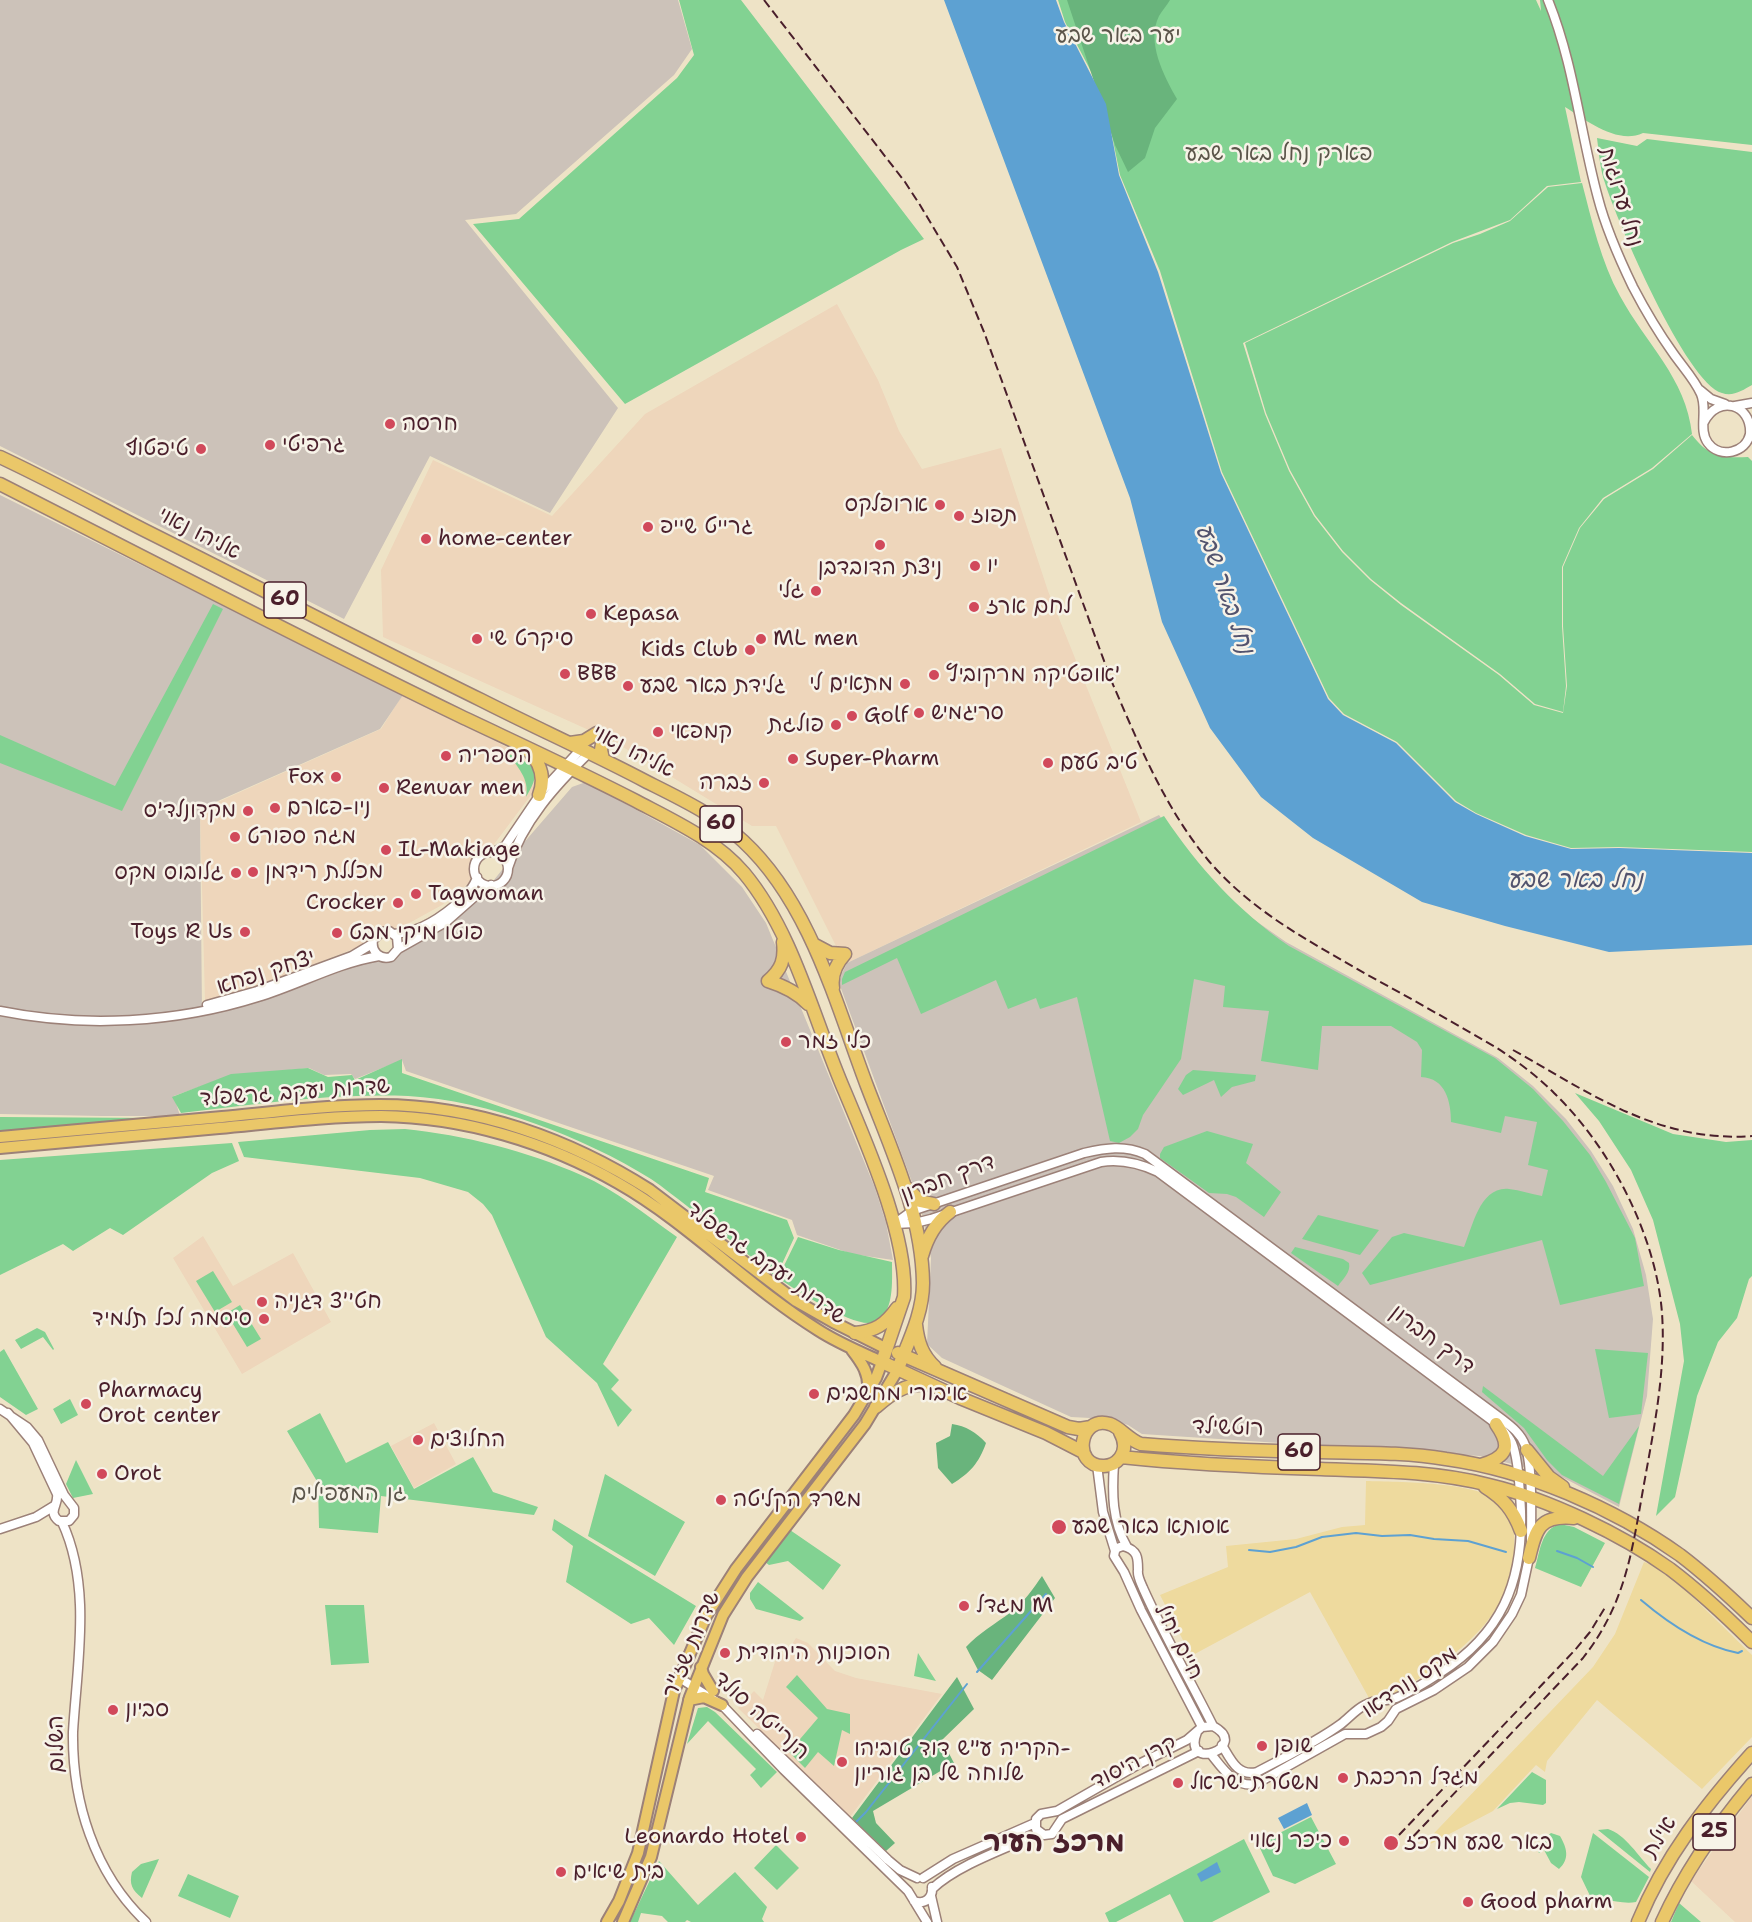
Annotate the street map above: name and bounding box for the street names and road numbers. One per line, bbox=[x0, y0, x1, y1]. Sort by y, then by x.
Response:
street label: נחל ערוגות bbox=[1592, 144, 1648, 250]
street label: אליהו נאוי bbox=[153, 502, 245, 566]
road number: 60 bbox=[264, 582, 306, 618]
street label: אליהו נאוי bbox=[587, 720, 679, 784]
road number: 60 bbox=[700, 806, 742, 842]
street label: יצחק נפחא bbox=[213, 945, 319, 1001]
street label: שדרות יעקב גרשפלד bbox=[199, 1073, 391, 1113]
street label: דרך חברון bbox=[897, 1149, 999, 1209]
street label: שדרות יעקב גרשפלד bbox=[681, 1197, 851, 1331]
street label: דרך חברון bbox=[1385, 1300, 1479, 1380]
street label: רוטשילד bbox=[1192, 1414, 1264, 1442]
road number: 60 bbox=[1278, 1434, 1320, 1470]
street label: שדרות שז"ר bbox=[658, 1588, 726, 1702]
street label: חיים יחיל bbox=[1148, 1600, 1208, 1684]
street label: מקס נורדאו bbox=[1357, 1642, 1463, 1724]
street label: הנרייטה סולד bbox=[708, 1666, 814, 1766]
street label: השלום bbox=[43, 1715, 71, 1773]
street label: קרן היסוד bbox=[1087, 1730, 1181, 1796]
street label: אילת bbox=[1637, 1811, 1683, 1863]
road number: 25 bbox=[1693, 1814, 1735, 1850]

